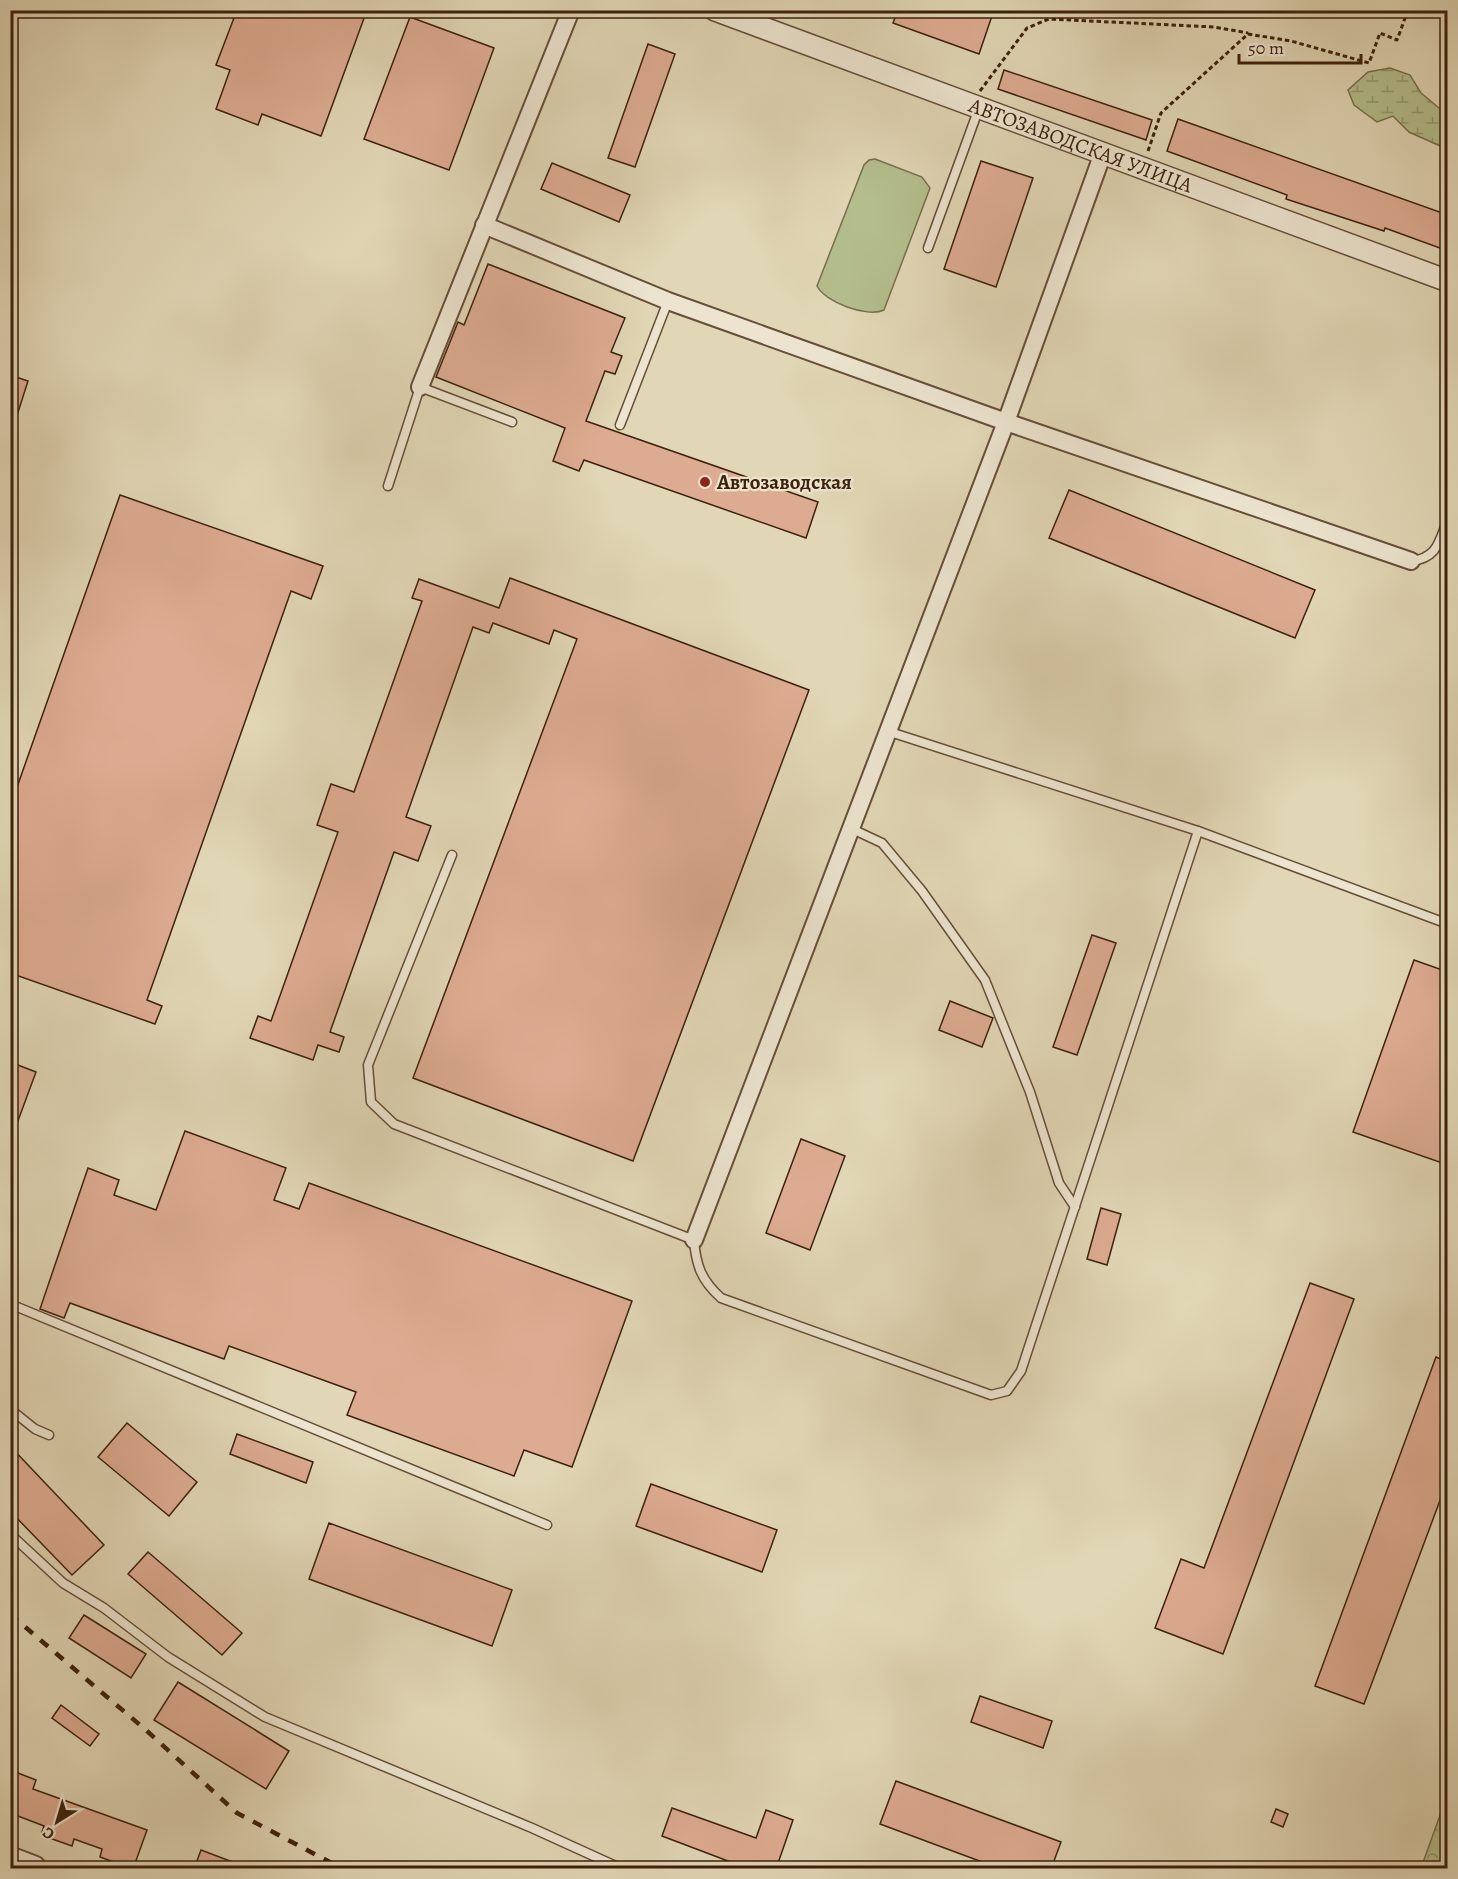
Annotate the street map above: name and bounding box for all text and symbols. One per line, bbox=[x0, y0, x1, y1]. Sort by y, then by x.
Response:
scale bar bbox=[1239, 27, 1360, 65]
text: 50 m bbox=[1248, 36, 1284, 60]
street label: АВТОЗАВОДСКАЯ УЛИЦА bbox=[964, 91, 1197, 200]
place label: Автозаводская bbox=[716, 468, 852, 496]
marker: Автозаводская bbox=[698, 475, 712, 489]
north arrow bbox=[27, 1792, 87, 1852]
text: С bbox=[38, 1821, 59, 1845]

